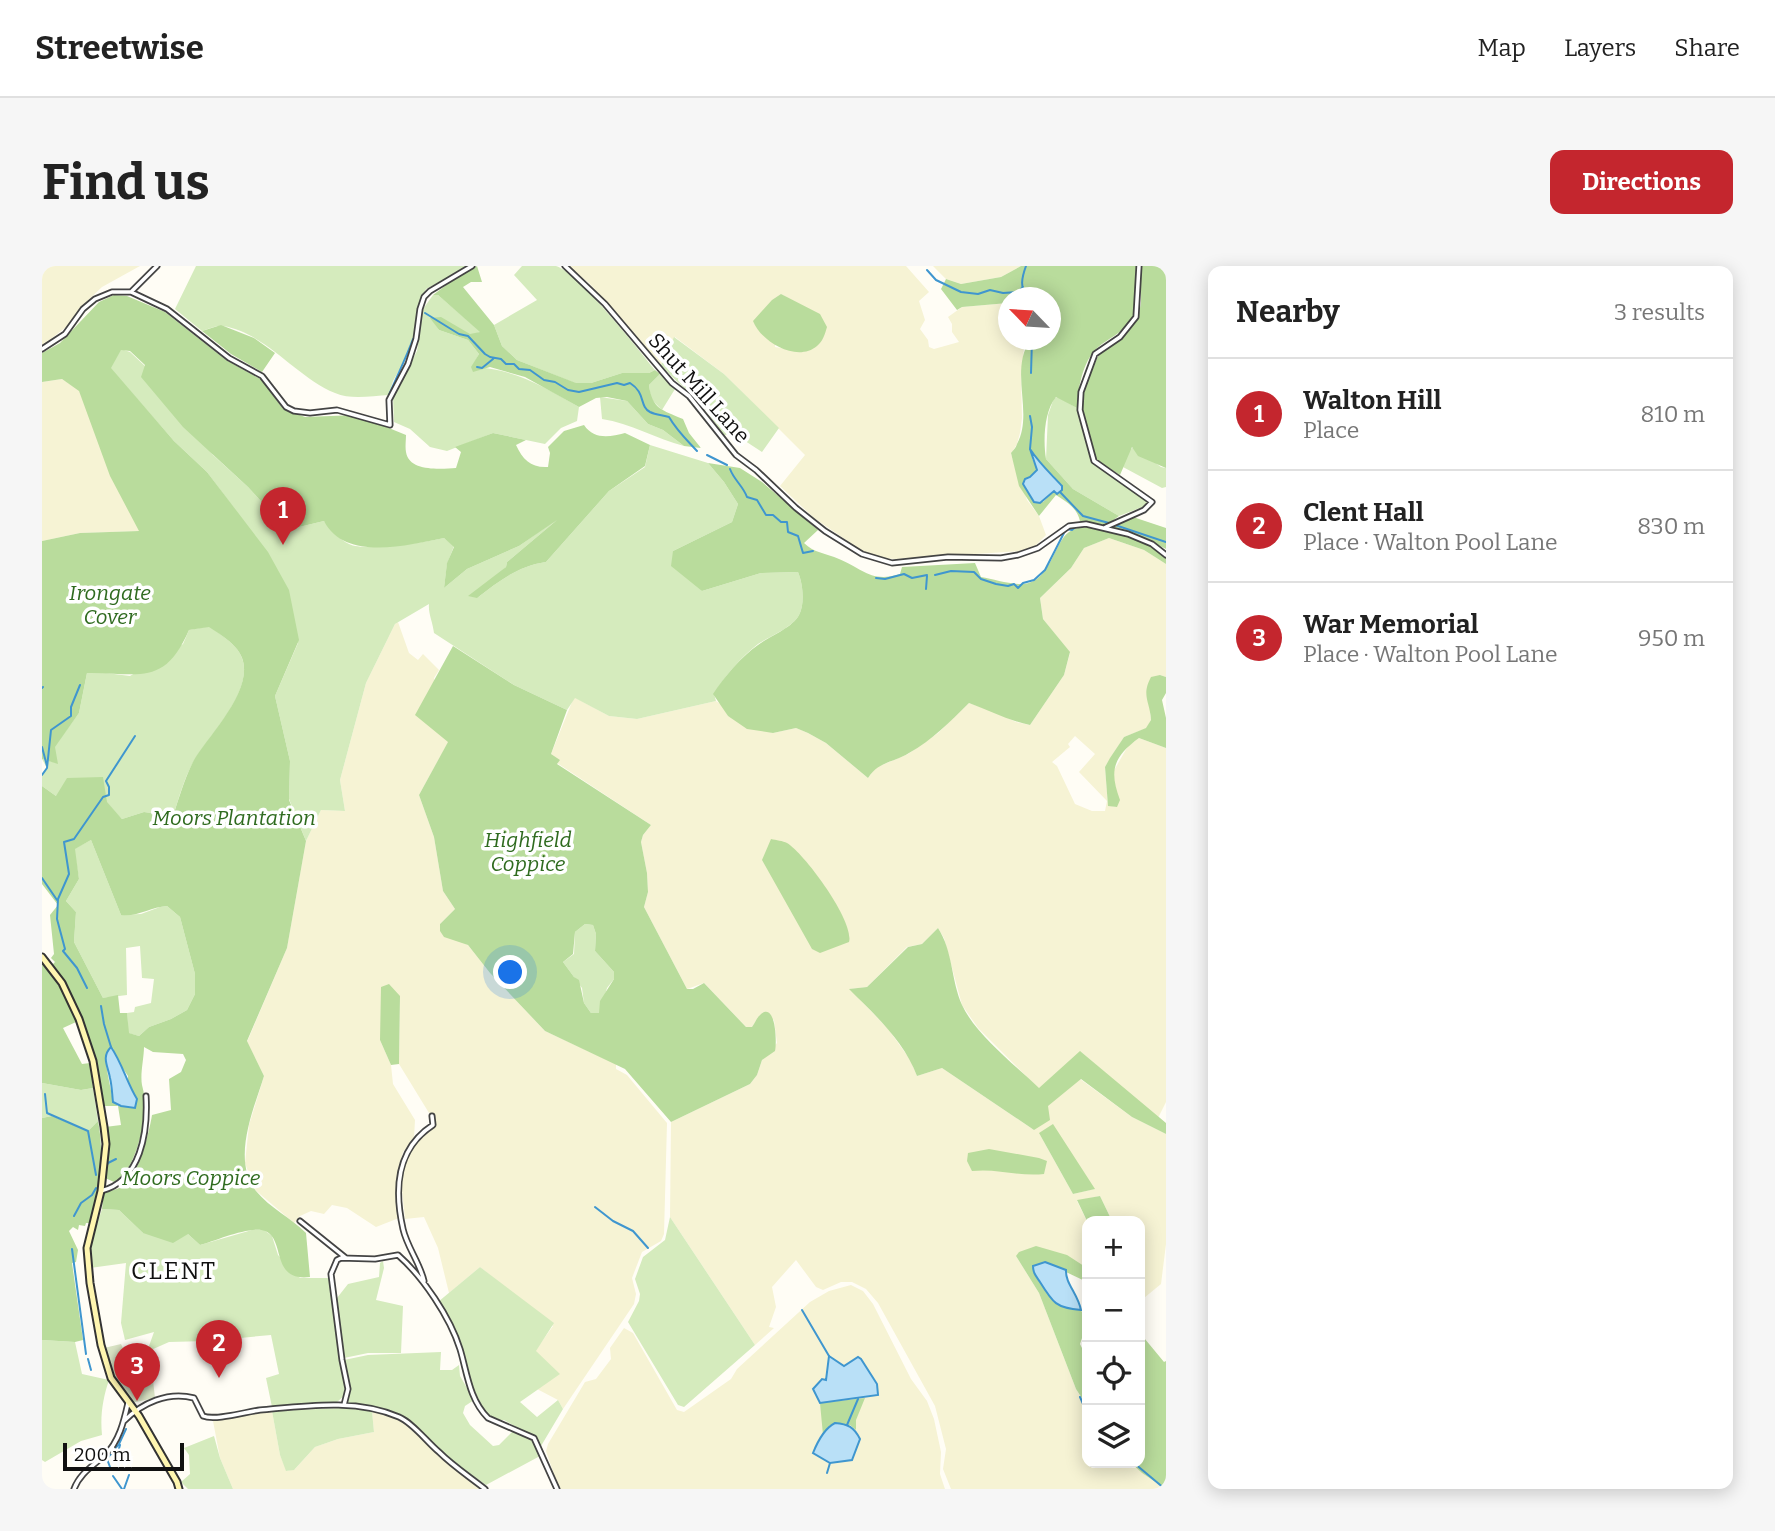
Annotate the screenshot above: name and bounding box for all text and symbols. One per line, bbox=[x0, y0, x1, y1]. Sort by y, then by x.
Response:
text: Streetwise bbox=[35, 28, 204, 68]
text: Map bbox=[1478, 34, 1526, 62]
text: Layers bbox=[1564, 34, 1636, 62]
text: Share bbox=[1674, 34, 1740, 62]
button: Directions bbox=[1550, 150, 1733, 214]
text: Find us bbox=[42, 153, 210, 212]
north arrow bbox=[998, 287, 1061, 350]
text: Nearby bbox=[1236, 294, 1340, 330]
text: 3 results bbox=[1614, 298, 1705, 326]
street label: Shut Mill Lane bbox=[643, 328, 755, 448]
text: Walton Hill bbox=[1303, 385, 1442, 416]
text: 1 bbox=[1254, 400, 1264, 428]
text: 810 m bbox=[1641, 400, 1705, 428]
text: Place bbox=[1303, 416, 1359, 444]
pin: 1 bbox=[260, 487, 306, 545]
text: Clent Hall bbox=[1303, 497, 1424, 528]
text: 2 bbox=[1253, 512, 1265, 540]
text: 830 m bbox=[1637, 512, 1705, 540]
text: Place · Walton Pool Lane bbox=[1303, 528, 1558, 556]
park label: Irongate Cover bbox=[69, 580, 151, 630]
text: War Memorial bbox=[1303, 609, 1479, 640]
text: 3 bbox=[1252, 624, 1266, 652]
text: 950 m bbox=[1638, 624, 1705, 652]
text: Place · Walton Pool Lane bbox=[1303, 640, 1558, 668]
park label: Moors Plantation bbox=[152, 805, 316, 831]
park label: Highfield Coppice bbox=[484, 827, 572, 877]
your location bbox=[493, 955, 527, 989]
park label: Moors Coppice bbox=[122, 1165, 261, 1191]
map controls bbox=[1082, 1216, 1145, 1468]
button: + bbox=[1082, 1216, 1145, 1279]
district label: CLENT bbox=[131, 1257, 217, 1285]
button: − bbox=[1082, 1279, 1145, 1342]
pin: 2 bbox=[196, 1320, 242, 1378]
button: locate bbox=[1082, 1342, 1145, 1405]
pin: 3 bbox=[114, 1343, 160, 1401]
button: layers bbox=[1082, 1405, 1145, 1468]
scale bar bbox=[63, 1440, 184, 1472]
text: 200 m bbox=[74, 1443, 131, 1466]

